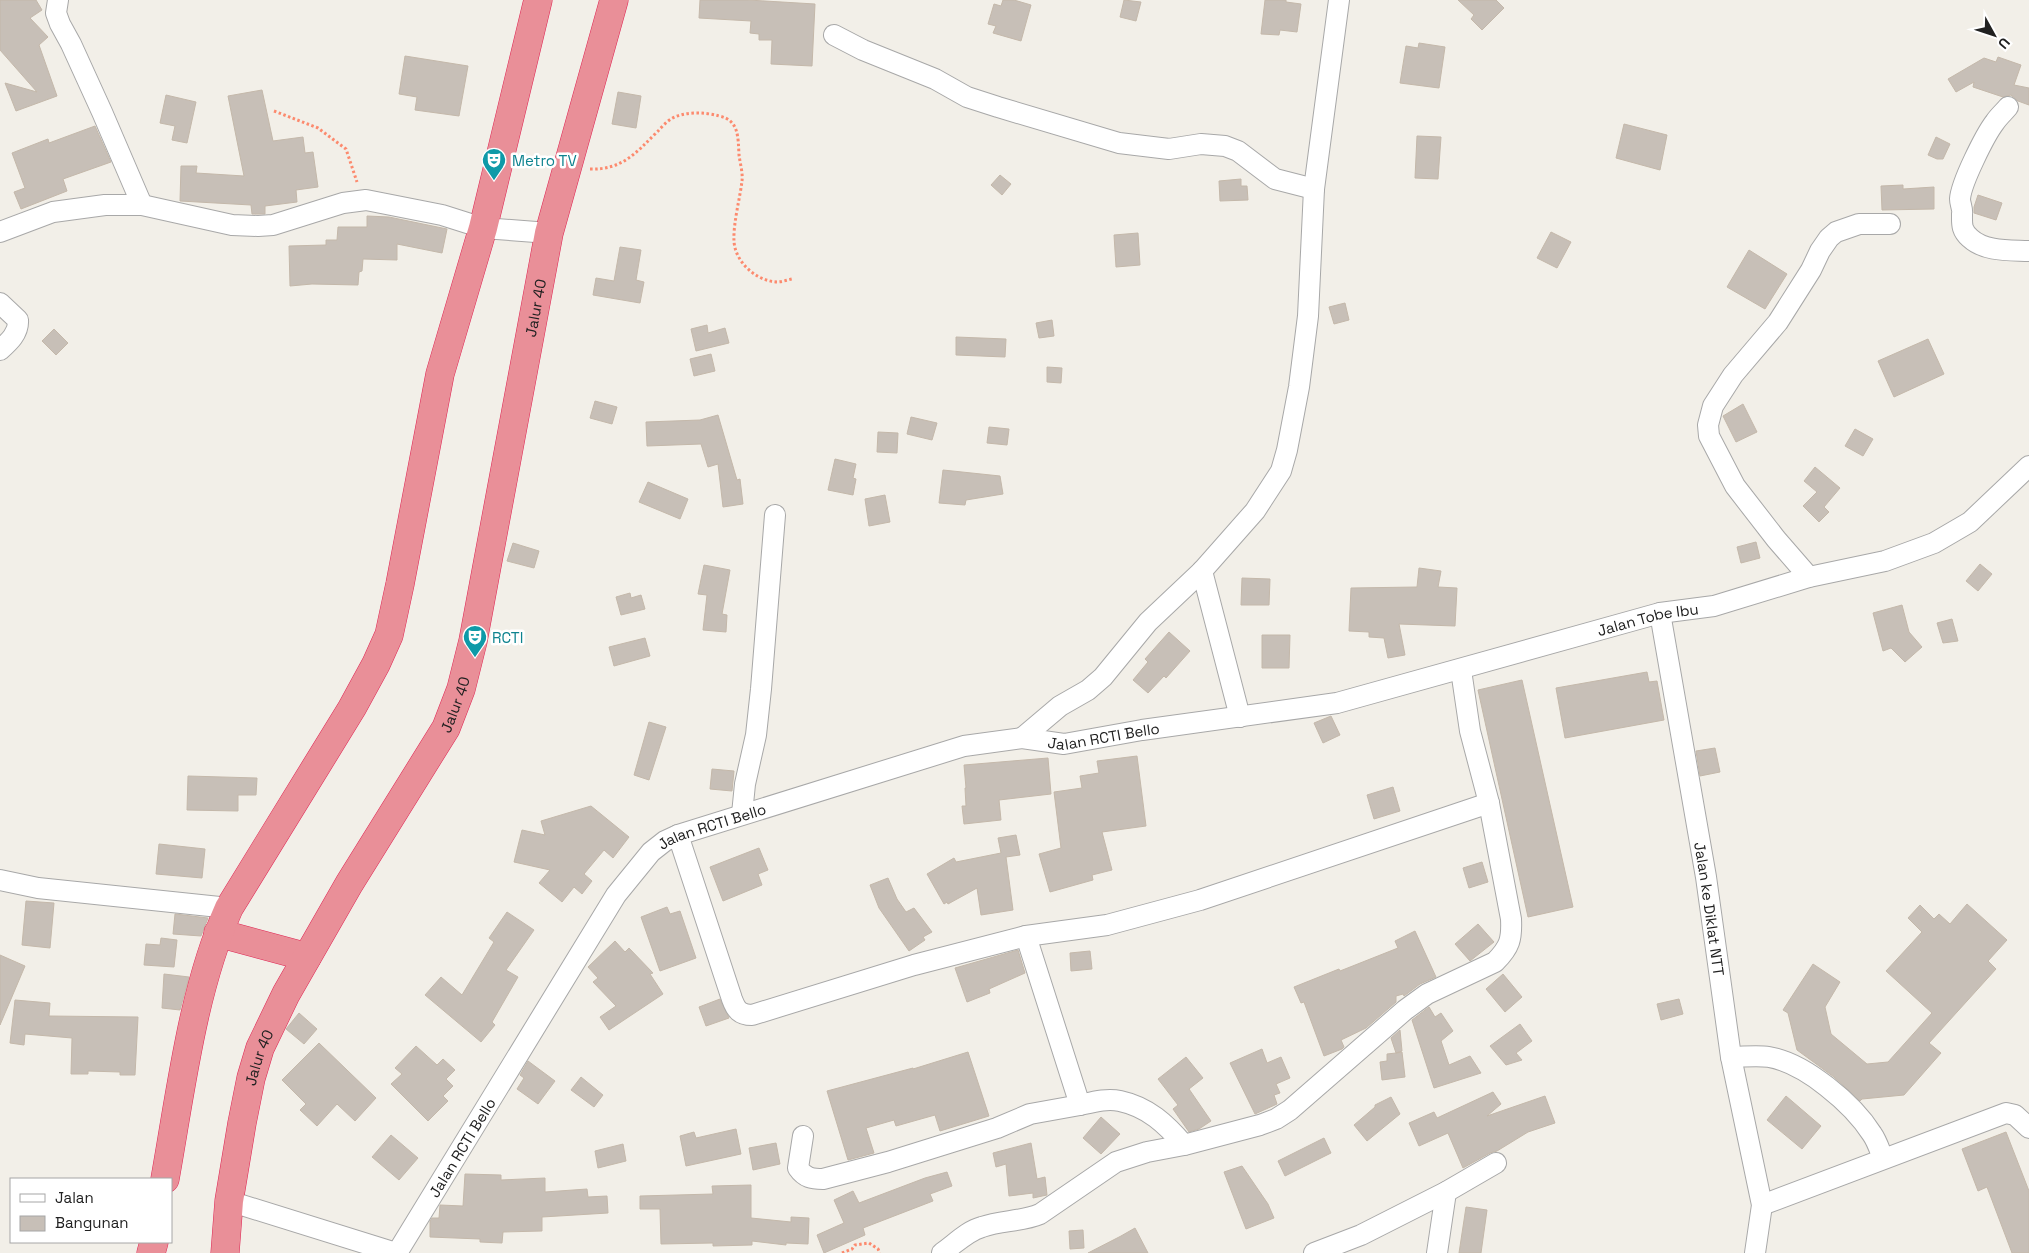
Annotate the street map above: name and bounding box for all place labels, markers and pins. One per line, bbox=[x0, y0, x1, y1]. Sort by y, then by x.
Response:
theatre icon: Metro TV bbox=[481, 147, 507, 181]
place label: Metro TV bbox=[512, 151, 577, 170]
theatre icon: RCTI bbox=[462, 624, 488, 658]
place label: RCTI bbox=[492, 628, 523, 647]

